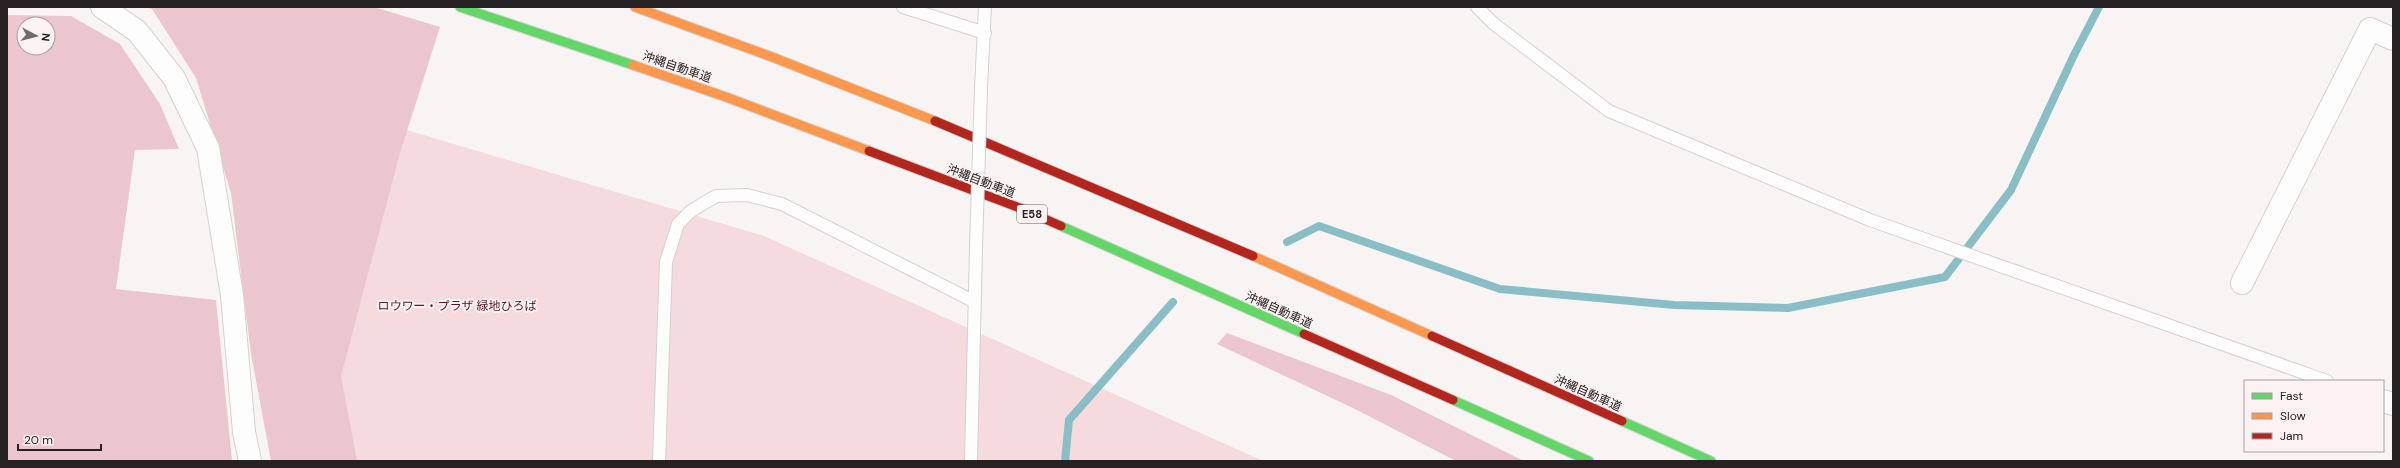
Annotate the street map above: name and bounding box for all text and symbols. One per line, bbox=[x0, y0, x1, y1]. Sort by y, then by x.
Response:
north arrow bbox=[16, 16, 56, 56]
text: N bbox=[38, 32, 53, 42]
street label: 沖縄自動車道 bbox=[640, 48, 714, 86]
street label: 沖縄自動車道 bbox=[945, 161, 1017, 201]
road number: E58 bbox=[1017, 205, 1047, 223]
street label: 沖縄自動車道 bbox=[1243, 288, 1315, 332]
park label: ロウワー・プラザ 緑地ひろば bbox=[377, 298, 537, 314]
street label: 沖縄自動車道 bbox=[1552, 371, 1624, 415]
legend bbox=[2244, 380, 2384, 452]
text: Fast bbox=[2280, 388, 2303, 404]
text: Slow bbox=[2280, 408, 2306, 424]
scale bar bbox=[18, 426, 101, 452]
text: Jam bbox=[2280, 428, 2303, 444]
text: 20 m bbox=[24, 432, 53, 448]

